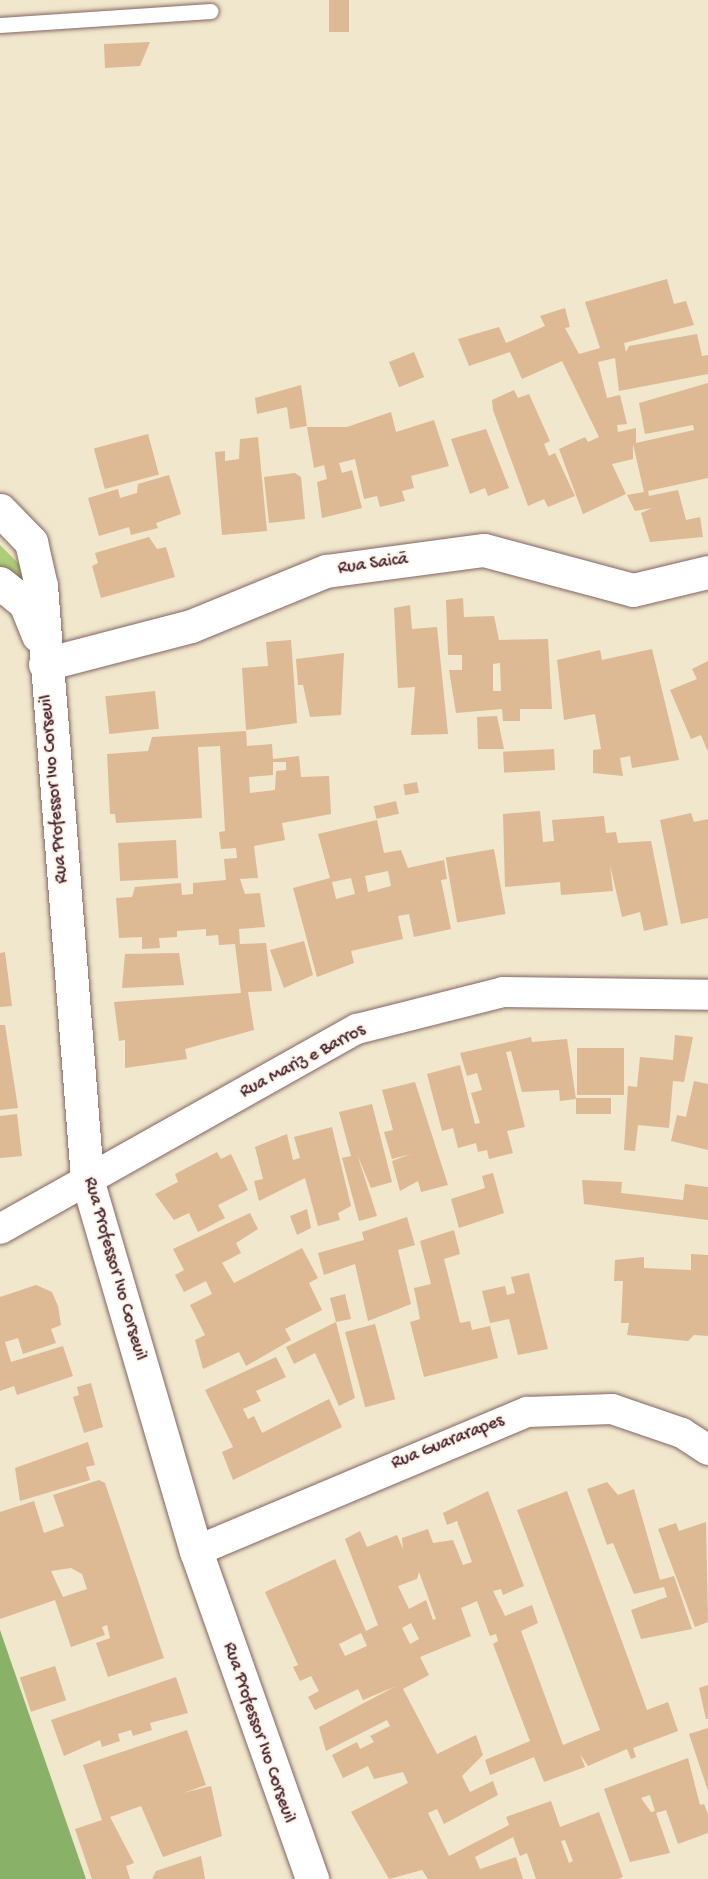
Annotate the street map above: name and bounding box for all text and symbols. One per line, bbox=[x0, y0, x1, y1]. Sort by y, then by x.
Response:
street label: Rua Saicã bbox=[337, 549, 409, 581]
street label: Rua Professor Ivo Corseuil bbox=[36, 694, 74, 884]
street label: Rua Mariz e Barros bbox=[237, 1020, 369, 1104]
street label: Rua Professor Ivo Corseuil bbox=[78, 1175, 150, 1363]
street label: Rua Guararapes bbox=[389, 1411, 507, 1475]
street label: Rua Professor Ivo Corseuil bbox=[217, 1640, 299, 1826]

